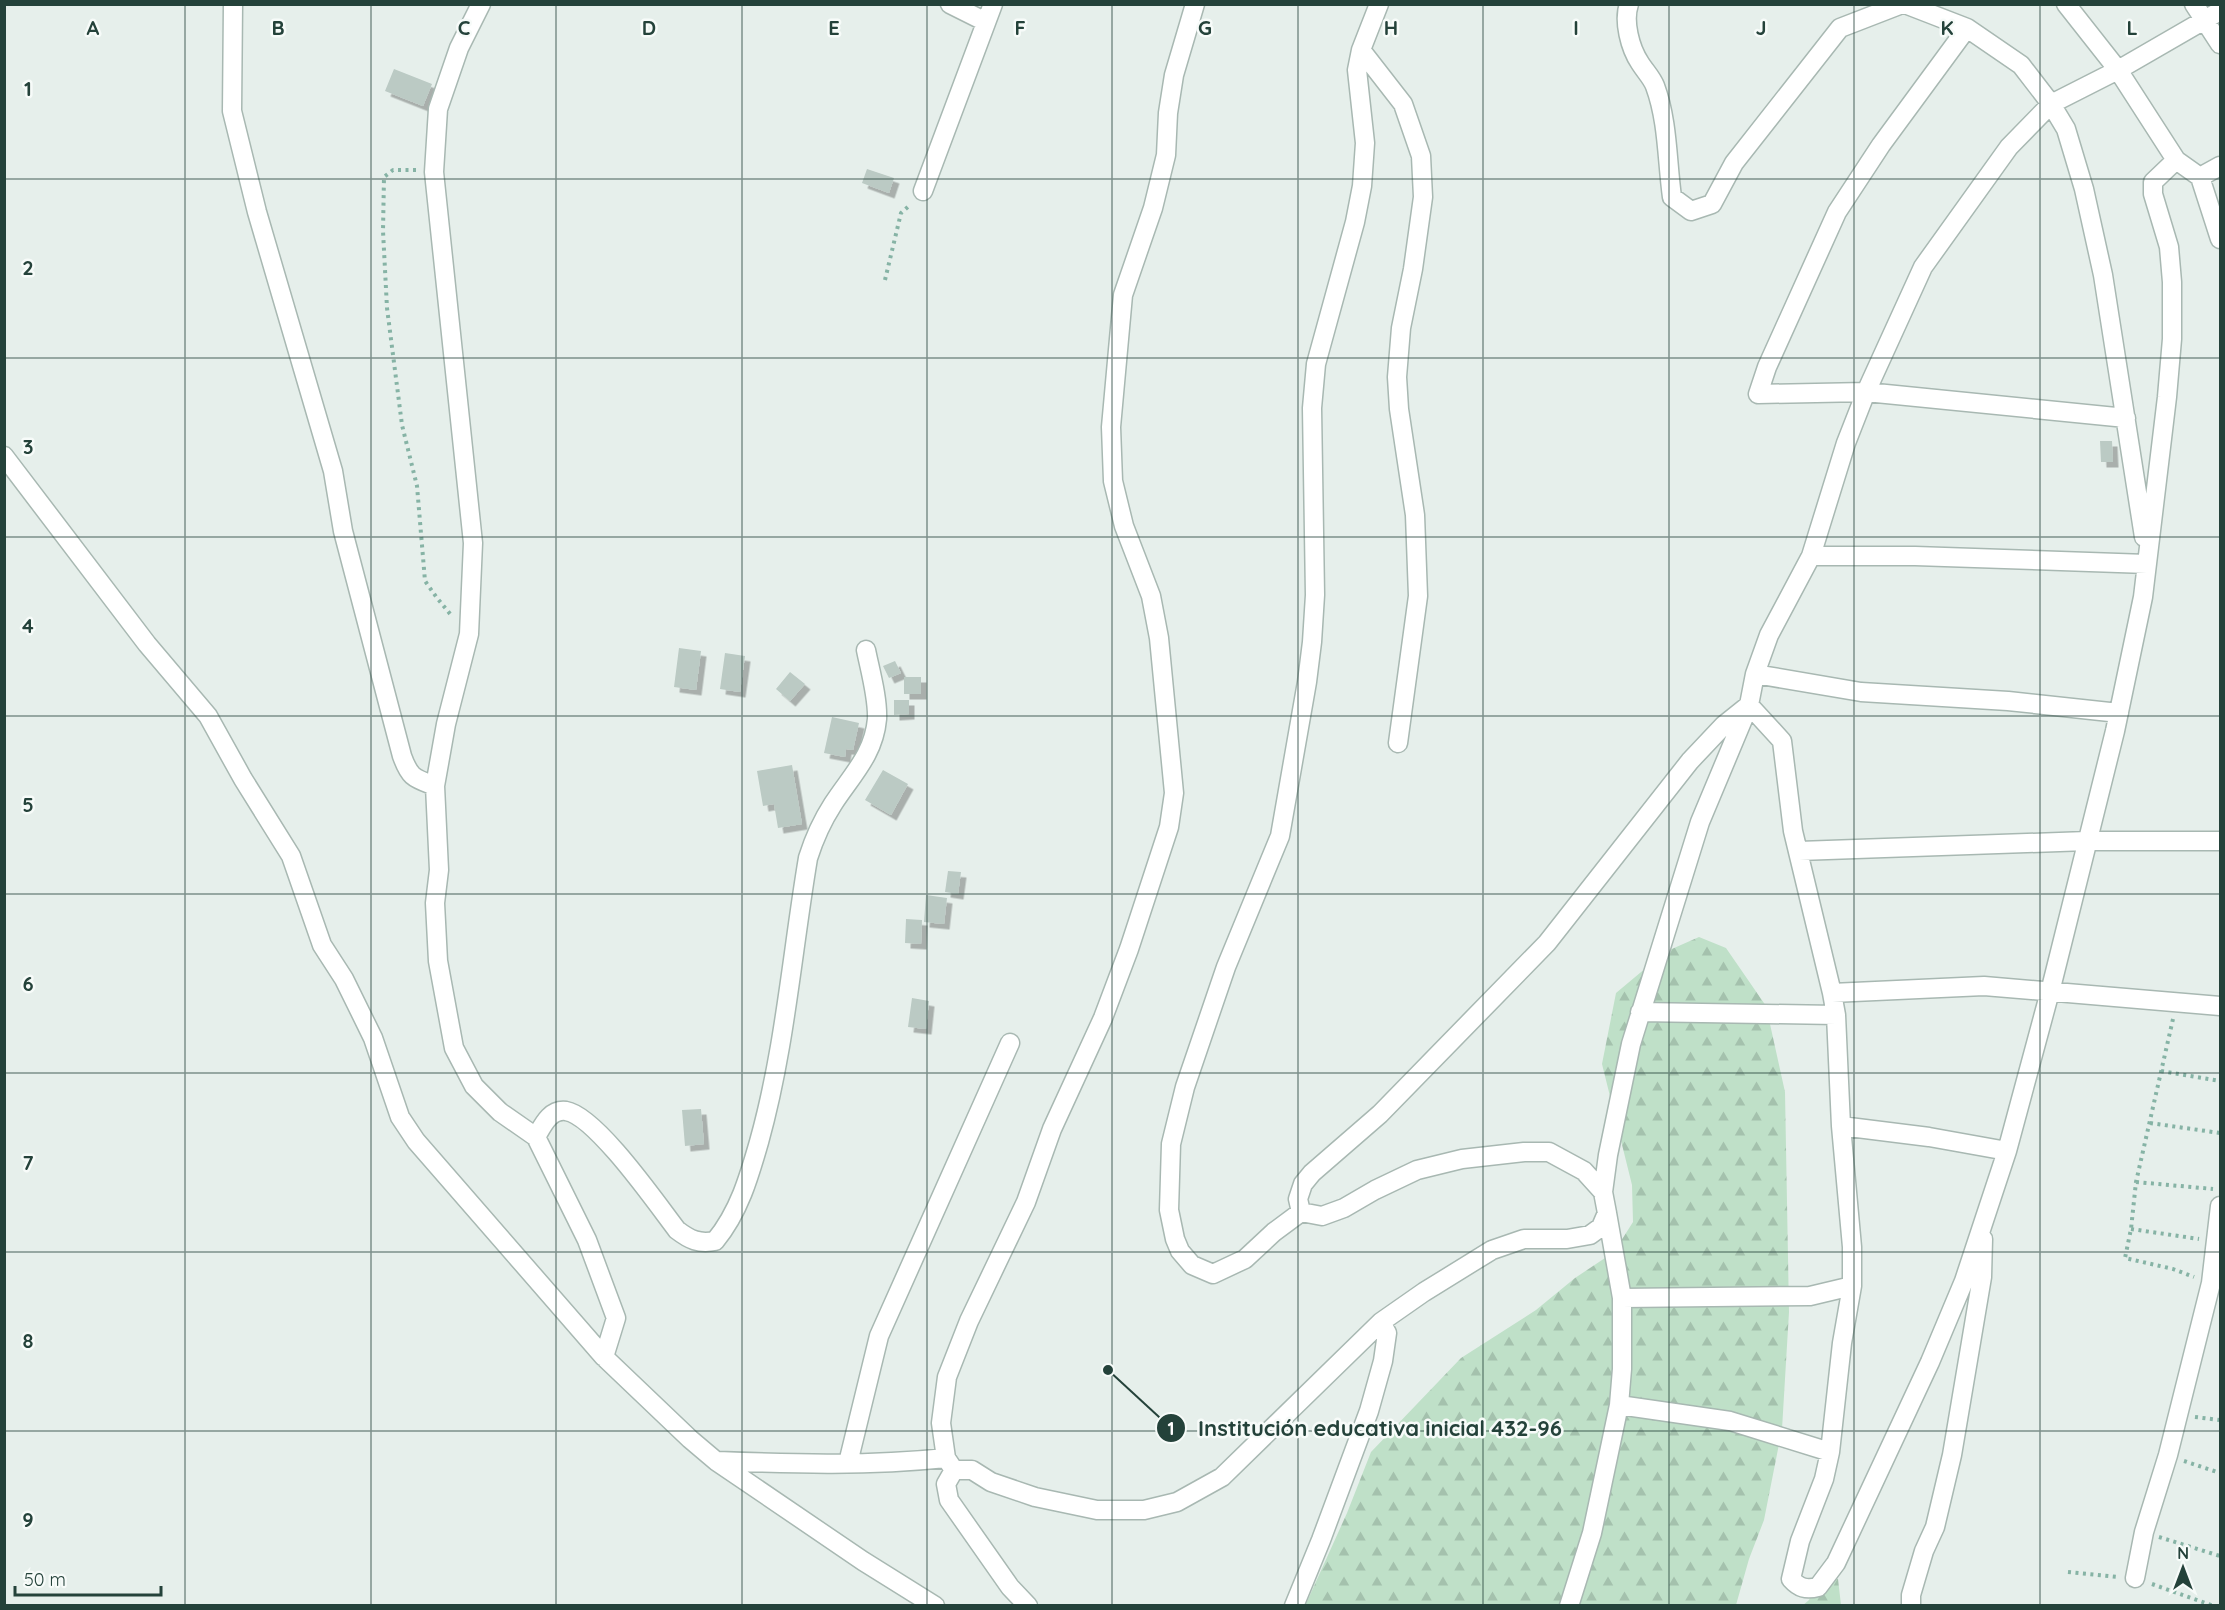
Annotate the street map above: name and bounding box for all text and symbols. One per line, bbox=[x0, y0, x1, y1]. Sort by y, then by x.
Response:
text: A bbox=[87, 15, 100, 40]
text: B bbox=[271, 15, 285, 40]
text: C bbox=[458, 15, 471, 40]
text: D bbox=[642, 15, 656, 40]
text: E bbox=[828, 15, 840, 40]
text: F bbox=[1014, 15, 1026, 40]
text: G bbox=[1198, 15, 1212, 40]
text: H bbox=[1384, 15, 1398, 40]
text: I bbox=[1573, 15, 1579, 40]
text: J bbox=[1755, 15, 1767, 40]
text: K bbox=[1940, 15, 1954, 40]
text: L bbox=[2126, 15, 2138, 40]
text: 1 bbox=[24, 76, 32, 101]
text: 2 bbox=[22, 255, 34, 280]
text: 3 bbox=[23, 434, 33, 459]
text: 4 bbox=[22, 613, 34, 638]
text: 5 bbox=[22, 792, 34, 817]
text: 6 bbox=[22, 971, 34, 996]
text: 7 bbox=[23, 1150, 34, 1175]
text: 8 bbox=[23, 1328, 34, 1353]
callout: Institución educativa inicial 432-96 bbox=[1156, 1408, 1574, 1448]
text: Institución educativa inicial 432-96 bbox=[1198, 1414, 1562, 1442]
text: 1 bbox=[1167, 1417, 1175, 1440]
text: 9 bbox=[22, 1507, 34, 1532]
north arrow bbox=[2153, 1538, 2213, 1598]
text: N bbox=[2177, 1543, 2189, 1563]
scale bar bbox=[15, 1559, 160, 1597]
text: 50 m bbox=[24, 1568, 66, 1591]

